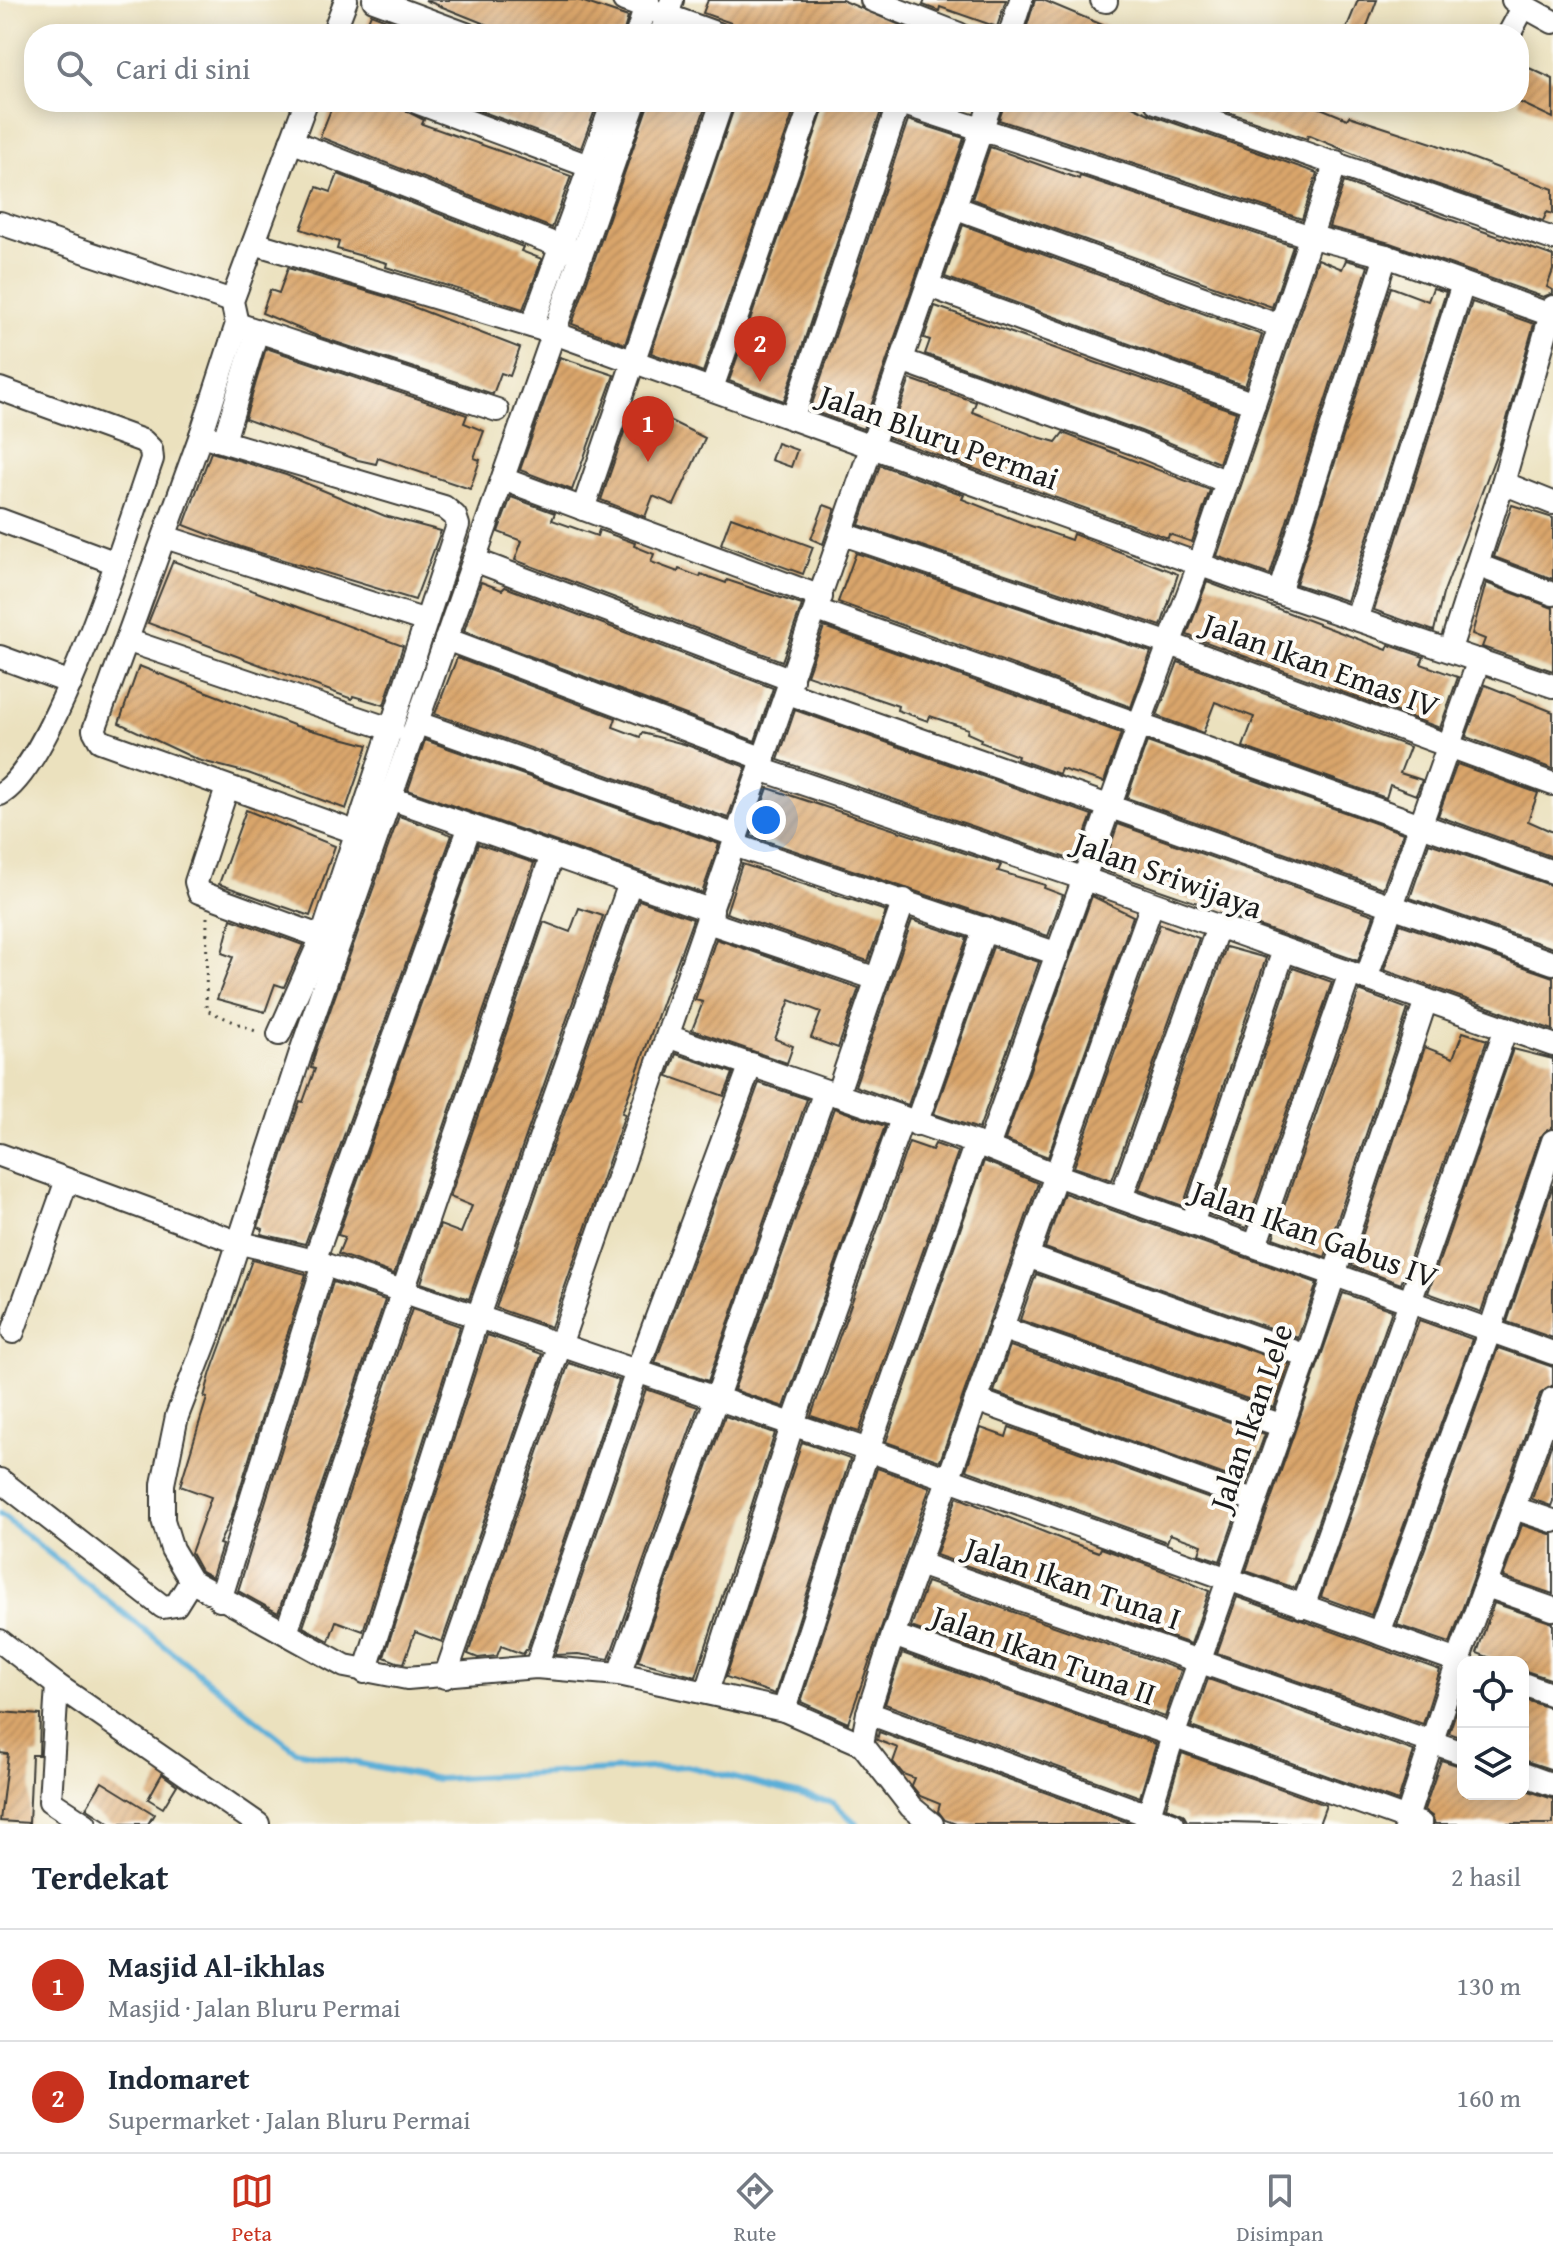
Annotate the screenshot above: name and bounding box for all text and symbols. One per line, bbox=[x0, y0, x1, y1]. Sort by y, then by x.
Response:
search box bbox=[24, 24, 1529, 112]
icon: search bbox=[52, 46, 96, 90]
text: Cari di sini bbox=[116, 46, 251, 90]
pin: 2 bbox=[734, 316, 786, 382]
street label: Jalan Bluru Permai bbox=[809, 370, 1066, 502]
pin: 1 bbox=[622, 396, 674, 462]
street label: Jalan Ikan Emas IV bbox=[1193, 599, 1446, 729]
your location bbox=[746, 800, 786, 840]
street label: Jalan Sriwijaya bbox=[1063, 817, 1269, 930]
street label: Jalan Ikan Gabus IV bbox=[1182, 1166, 1445, 1300]
street label: Jalan Ikan Lele bbox=[1195, 1317, 1305, 1521]
street label: Jalan Ikan Tuna I bbox=[955, 1522, 1188, 1642]
street label: Jalan Ikan Tuna II bbox=[922, 1591, 1163, 1717]
map controls bbox=[1457, 1656, 1529, 1800]
button: locate bbox=[1457, 1656, 1529, 1728]
button: layers bbox=[1457, 1728, 1529, 1800]
text: Terdekat bbox=[32, 1852, 169, 1901]
text: 2 hasil bbox=[1451, 1857, 1521, 1896]
text: Masjid Al-ikhlas bbox=[108, 1944, 325, 1988]
text: 1 bbox=[51, 1966, 65, 2005]
text: 130 m bbox=[1456, 1966, 1521, 2005]
text: Masjid · Jalan Bluru Permai bbox=[108, 1988, 401, 2027]
text: Indomaret bbox=[108, 2056, 250, 2100]
text: 2 bbox=[51, 2078, 65, 2117]
text: 160 m bbox=[1456, 2078, 1521, 2117]
text: Supermarket · Jalan Bluru Permai bbox=[108, 2100, 471, 2139]
tab: Peta bbox=[230, 2169, 274, 2249]
tab: Rute bbox=[733, 2169, 777, 2249]
tab: Disimpan bbox=[1236, 2169, 1323, 2249]

